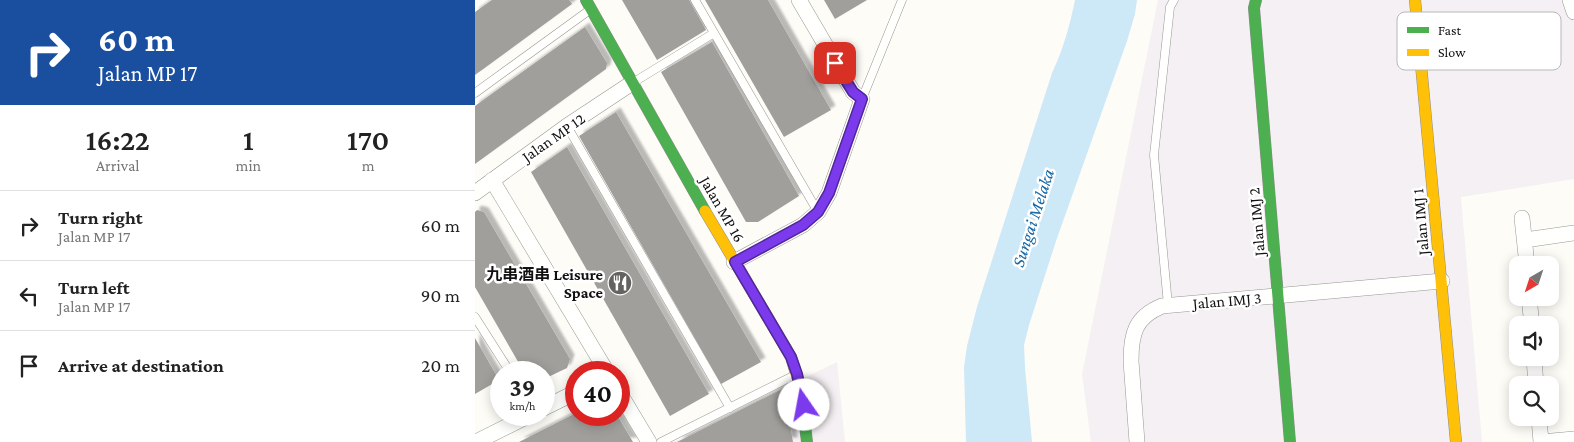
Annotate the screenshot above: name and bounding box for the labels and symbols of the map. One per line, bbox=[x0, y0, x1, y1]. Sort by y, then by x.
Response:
legend bbox=[1397, 12, 1561, 70]
text: Fast bbox=[1438, 22, 1462, 38]
pin bbox=[814, 42, 856, 84]
text: Slow bbox=[1438, 44, 1466, 60]
street label: Jalan MP 12 bbox=[517, 109, 589, 167]
water label: Sungai Melaka bbox=[1008, 166, 1058, 270]
street label: Jalan MP 16 bbox=[695, 172, 748, 246]
street label: Jalan IMJ 2 bbox=[1245, 186, 1269, 259]
street label: Jalan IMJ 1 bbox=[1409, 188, 1433, 258]
north arrow bbox=[1509, 256, 1559, 306]
place label: 九串酒串 Leisure Space bbox=[486, 266, 604, 301]
restaurant icon: 九串酒串 Leisure Space bbox=[607, 270, 633, 296]
street label: Jalan IMJ 3 bbox=[1190, 289, 1262, 313]
speed limit sign: 40 bbox=[565, 361, 630, 426]
position arrow bbox=[777, 378, 829, 430]

